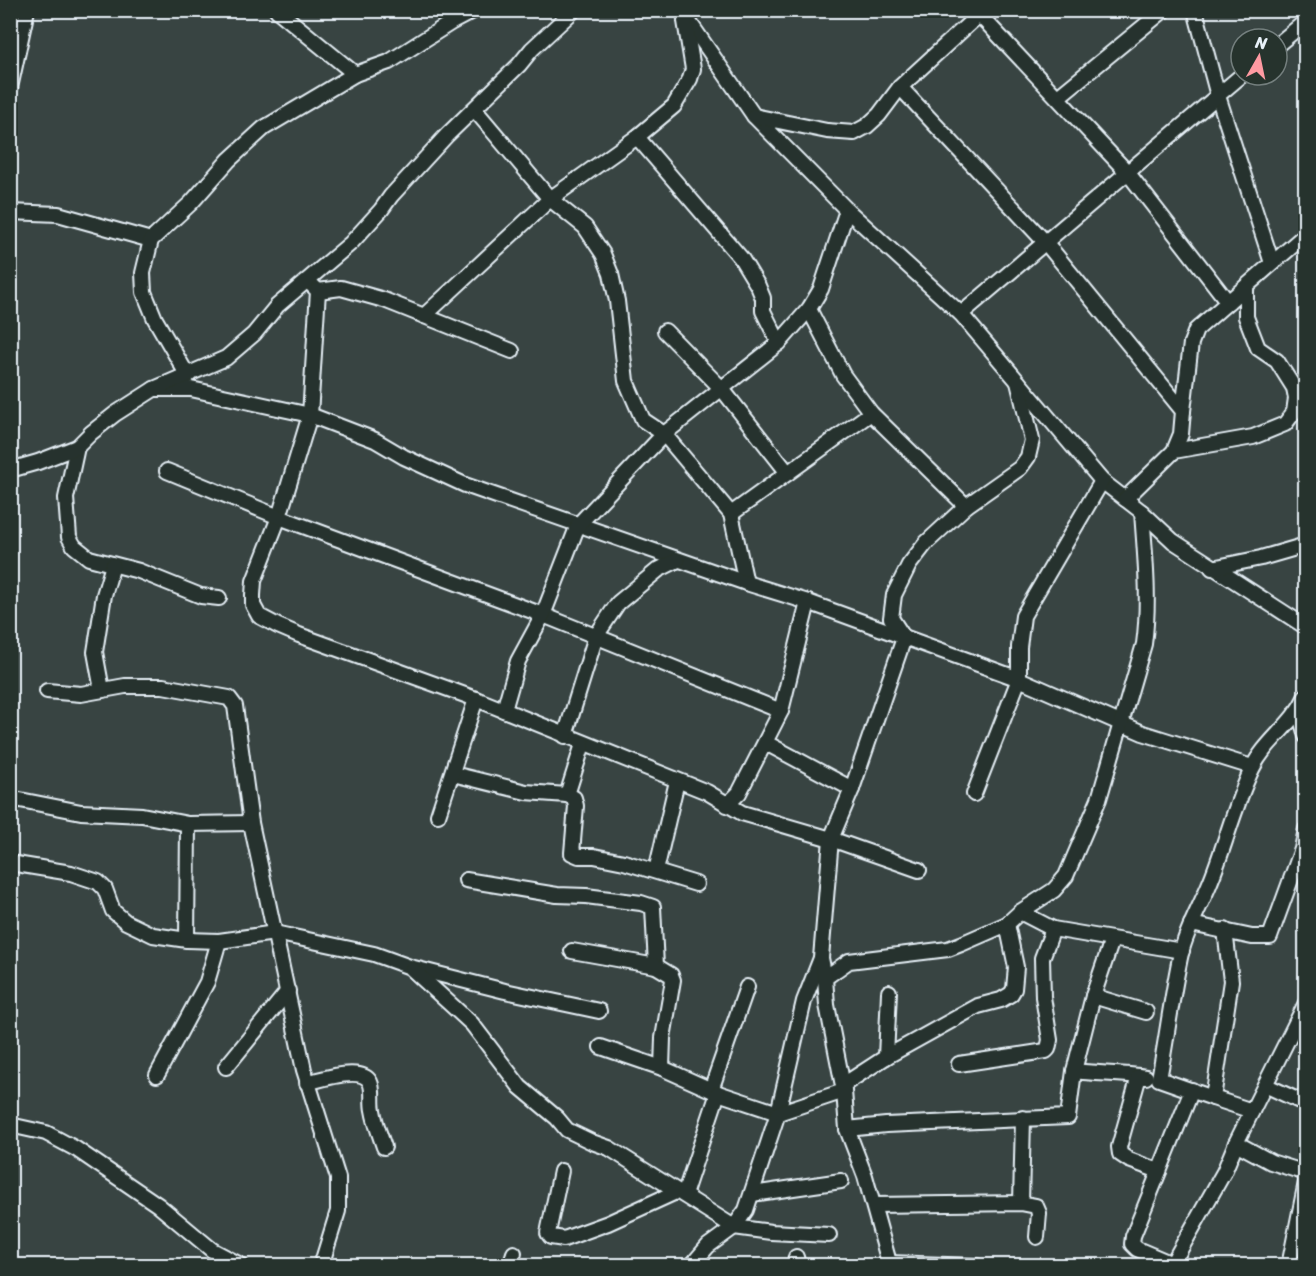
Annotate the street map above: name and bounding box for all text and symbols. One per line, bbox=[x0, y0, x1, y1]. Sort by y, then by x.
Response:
north arrow bbox=[1229, 27, 1289, 87]
text: N bbox=[1253, 27, 1270, 58]

